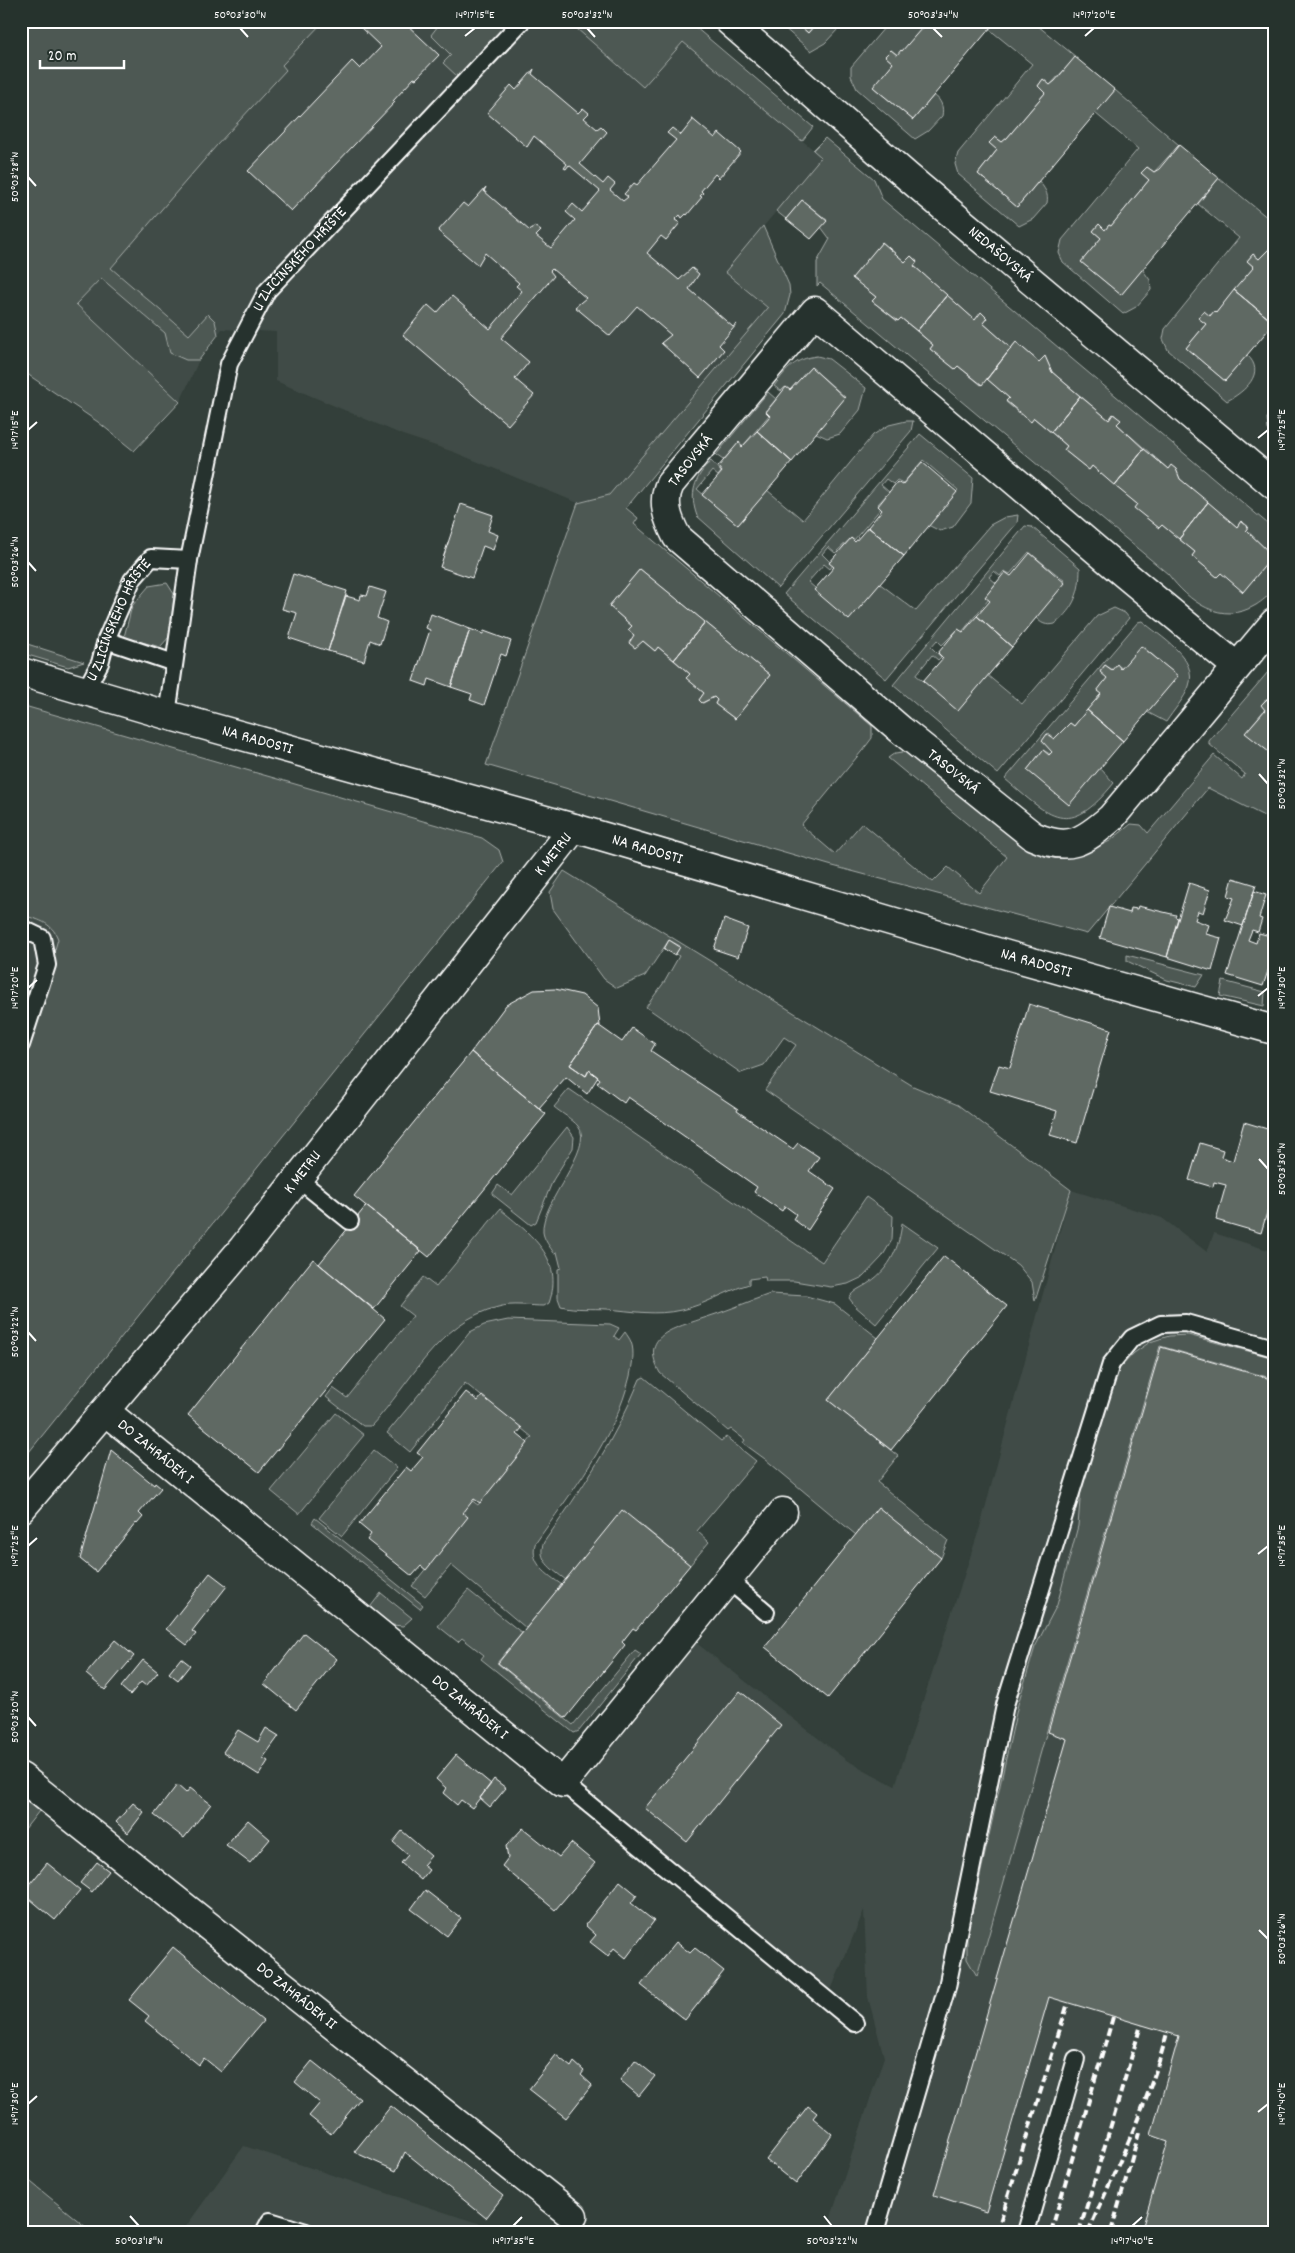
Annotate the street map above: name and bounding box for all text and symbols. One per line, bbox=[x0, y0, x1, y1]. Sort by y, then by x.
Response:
text: 50°03'30"N bbox=[214, 7, 266, 24]
text: 14°17'15"E bbox=[456, 7, 495, 24]
text: 50°03'32"N bbox=[562, 7, 613, 24]
text: 50°03'34"N bbox=[908, 7, 958, 24]
text: 14°17'20"E bbox=[1073, 7, 1116, 24]
scale bar bbox=[40, 38, 124, 70]
text: 20 m bbox=[48, 46, 76, 68]
text: 50°03'28"N bbox=[7, 152, 24, 202]
street label: U ZLIČÍNSKÉHO HŘIŠTĚ bbox=[247, 201, 353, 316]
street label: NEDAŠOVSKÁ bbox=[963, 221, 1038, 289]
text: 14°17'25"E bbox=[1274, 409, 1291, 451]
text: 14°17'15"E bbox=[7, 410, 24, 449]
street label: TASOVSKÁ bbox=[663, 430, 719, 492]
text: 50°03'26"N bbox=[7, 536, 24, 588]
street label: U ZLIČÍNSKÉHO HŘIŠTĚ bbox=[81, 553, 158, 686]
street label: NA RADOSTI bbox=[219, 719, 296, 761]
street label: TASOVSKÁ bbox=[922, 743, 984, 800]
text: 50°03'32"N bbox=[1274, 758, 1291, 809]
street label: K METRU bbox=[529, 828, 578, 881]
street label: NA RADOSTI bbox=[609, 828, 685, 871]
street label: NA RADOSTI bbox=[998, 942, 1074, 984]
text: 14°17'20"E bbox=[7, 966, 24, 1009]
text: 14°17'30"E bbox=[1274, 966, 1291, 1009]
text: 50°03'30"N bbox=[1274, 1143, 1291, 1195]
street label: K METRU bbox=[278, 1146, 327, 1199]
text: 50°03'22"N bbox=[7, 1306, 24, 1357]
street label: DO ZAHRÁDEK I bbox=[112, 1414, 199, 1490]
text: 14°17'25"E bbox=[7, 1525, 24, 1567]
text: 14°17'35"E bbox=[1274, 1525, 1291, 1567]
street label: DO ZAHRÁDEK I bbox=[427, 1669, 513, 1746]
text: 50°03'20"N bbox=[7, 1691, 24, 1743]
text: 50°03'26"N bbox=[1274, 1913, 1291, 1965]
street label: DO ZAHRÁDEK II bbox=[251, 1957, 342, 2036]
text: 14°17'30"E bbox=[7, 2082, 24, 2125]
text: 14°17'40"E bbox=[1274, 2082, 1291, 2125]
text: 50°03'18"N bbox=[115, 2233, 163, 2250]
text: 14°17'35"E bbox=[492, 2233, 534, 2250]
text: 50°03'22"N bbox=[807, 2233, 858, 2250]
text: 14°17'40"E bbox=[1111, 2233, 1154, 2250]

